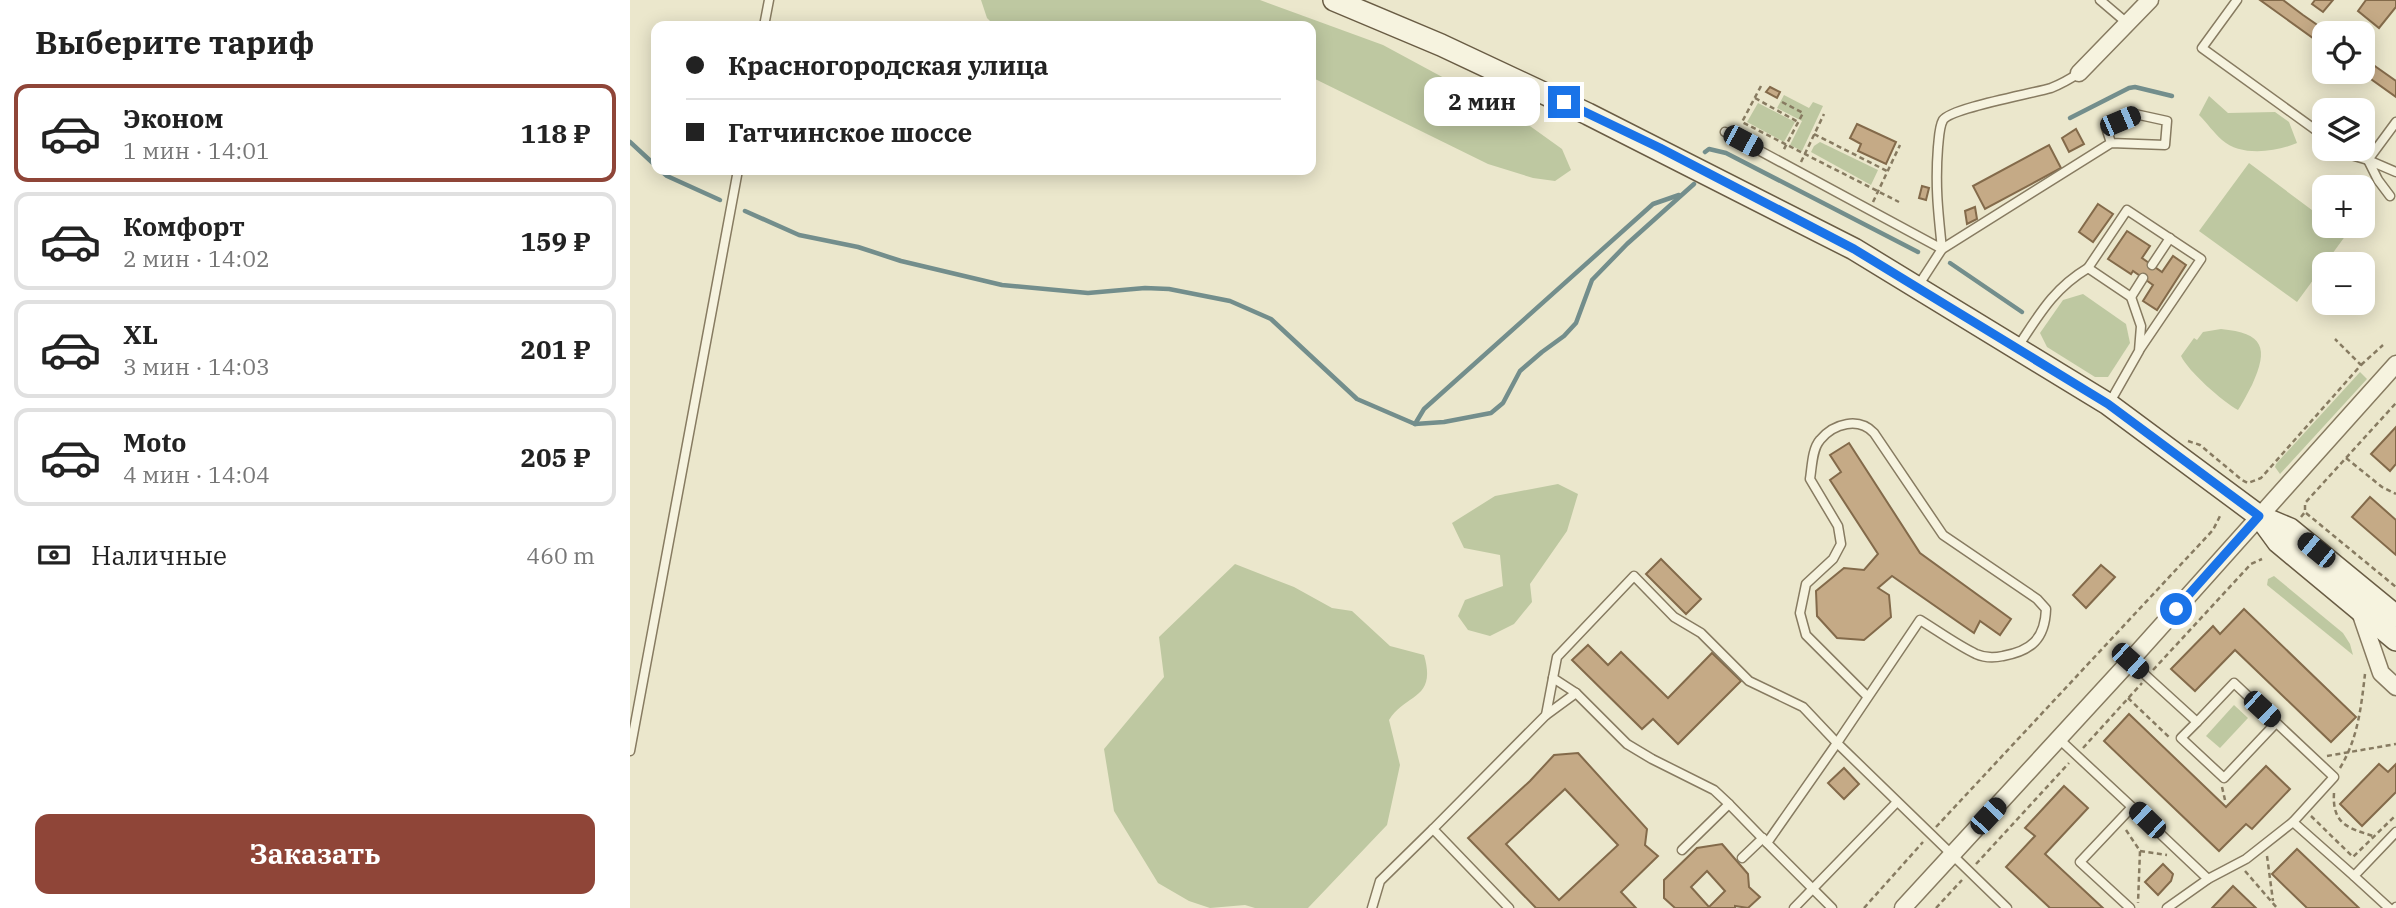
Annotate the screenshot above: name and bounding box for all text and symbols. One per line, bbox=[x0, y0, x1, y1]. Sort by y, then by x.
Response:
text: Выберите тариф bbox=[35, 21, 315, 63]
map controls bbox=[2312, 21, 2375, 315]
button: locate bbox=[2312, 21, 2375, 84]
text: Красногородская улица bbox=[728, 48, 1049, 82]
callout: 2 мин bbox=[1424, 78, 1539, 126]
text: 2 мин bbox=[1448, 86, 1516, 116]
route end bbox=[1548, 86, 1580, 118]
button: layers bbox=[2312, 98, 2375, 161]
text: Эконом bbox=[123, 101, 224, 135]
icon: car bbox=[39, 102, 102, 165]
car bbox=[2097, 103, 2144, 139]
text: Гатчинское шоссе bbox=[728, 115, 972, 149]
text: 118 ₽ bbox=[520, 116, 591, 150]
car bbox=[1720, 122, 1767, 160]
text: 1 мин · 14:01 bbox=[123, 135, 270, 165]
button: + bbox=[2312, 175, 2375, 238]
text: Комфорт bbox=[123, 209, 245, 243]
icon: car bbox=[39, 210, 102, 273]
text: 159 ₽ bbox=[520, 224, 591, 258]
text: 2 мин · 14:02 bbox=[123, 243, 270, 273]
button: − bbox=[2312, 252, 2375, 315]
text: XL bbox=[123, 317, 158, 351]
icon: car bbox=[39, 318, 102, 381]
text: 201 ₽ bbox=[520, 332, 591, 366]
text: 3 мин · 14:03 bbox=[123, 351, 270, 381]
text: Moto bbox=[123, 425, 186, 459]
icon: car bbox=[39, 426, 102, 489]
text: 205 ₽ bbox=[520, 440, 591, 474]
text: 4 мин · 14:04 bbox=[123, 459, 270, 489]
car bbox=[2294, 529, 2339, 571]
icon: cash bbox=[35, 536, 73, 574]
text: Наличные bbox=[91, 538, 227, 572]
text: 460 m bbox=[526, 540, 595, 570]
route start bbox=[2160, 593, 2192, 625]
car bbox=[2108, 639, 2153, 683]
car bbox=[2240, 687, 2285, 731]
car bbox=[1966, 793, 2011, 839]
car bbox=[2125, 798, 2170, 842]
button: Заказать bbox=[35, 814, 595, 894]

